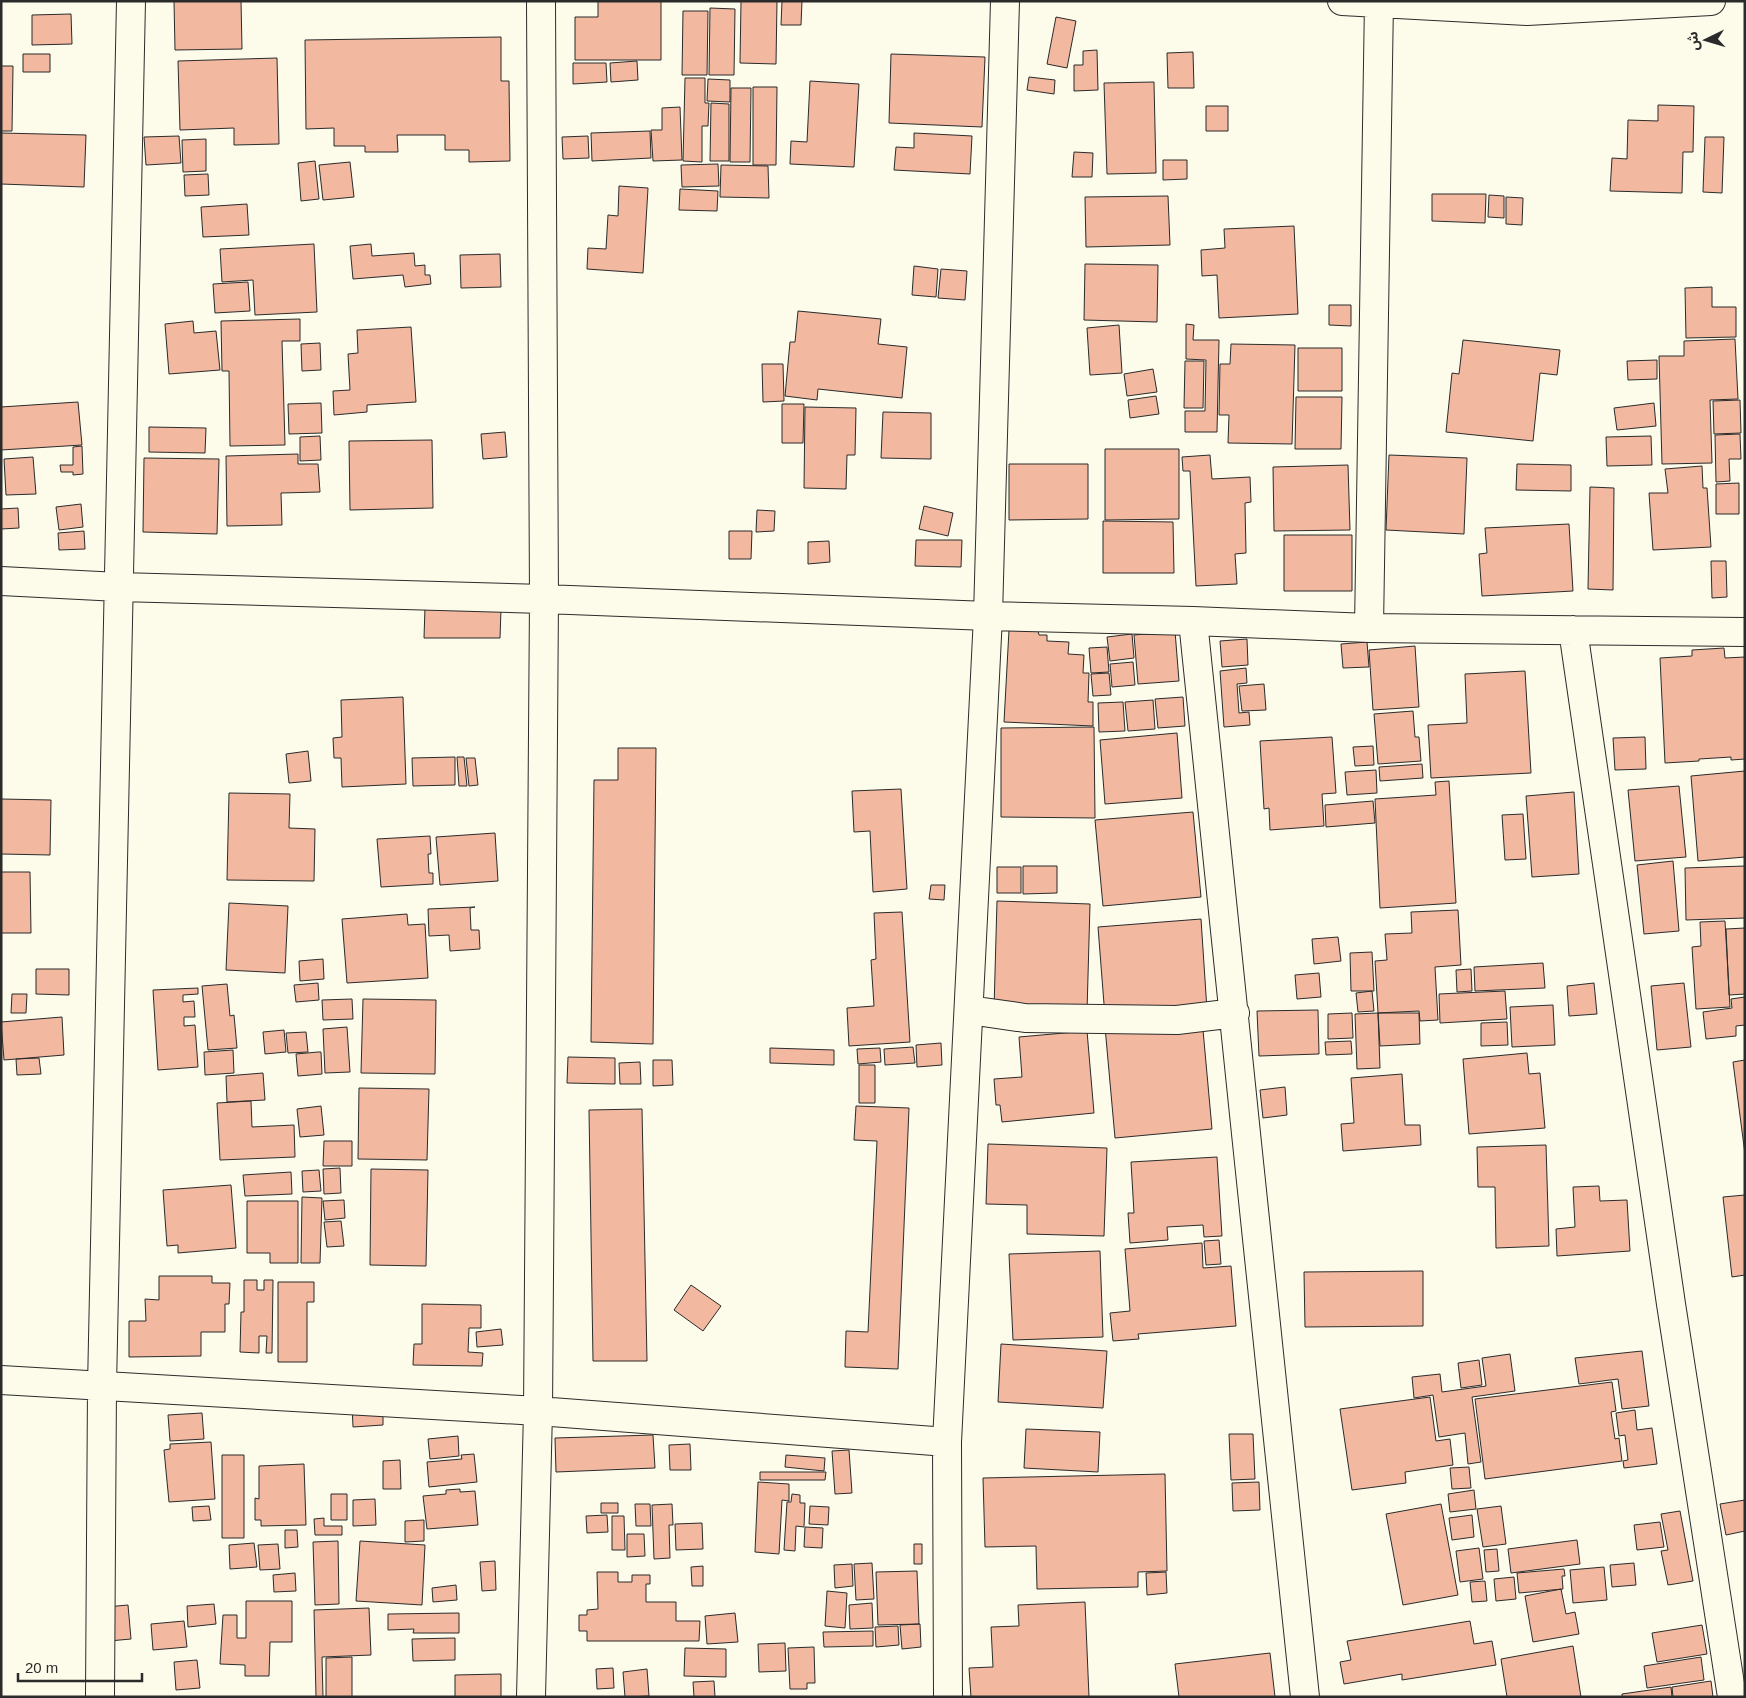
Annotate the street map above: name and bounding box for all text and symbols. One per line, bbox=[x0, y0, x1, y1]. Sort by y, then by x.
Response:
north arrow bbox=[1681, 15, 1731, 65]
text: ش bbox=[1684, 31, 1702, 51]
scale bar bbox=[18, 1650, 141, 1682]
text: 20 m bbox=[25, 1659, 58, 1676]

